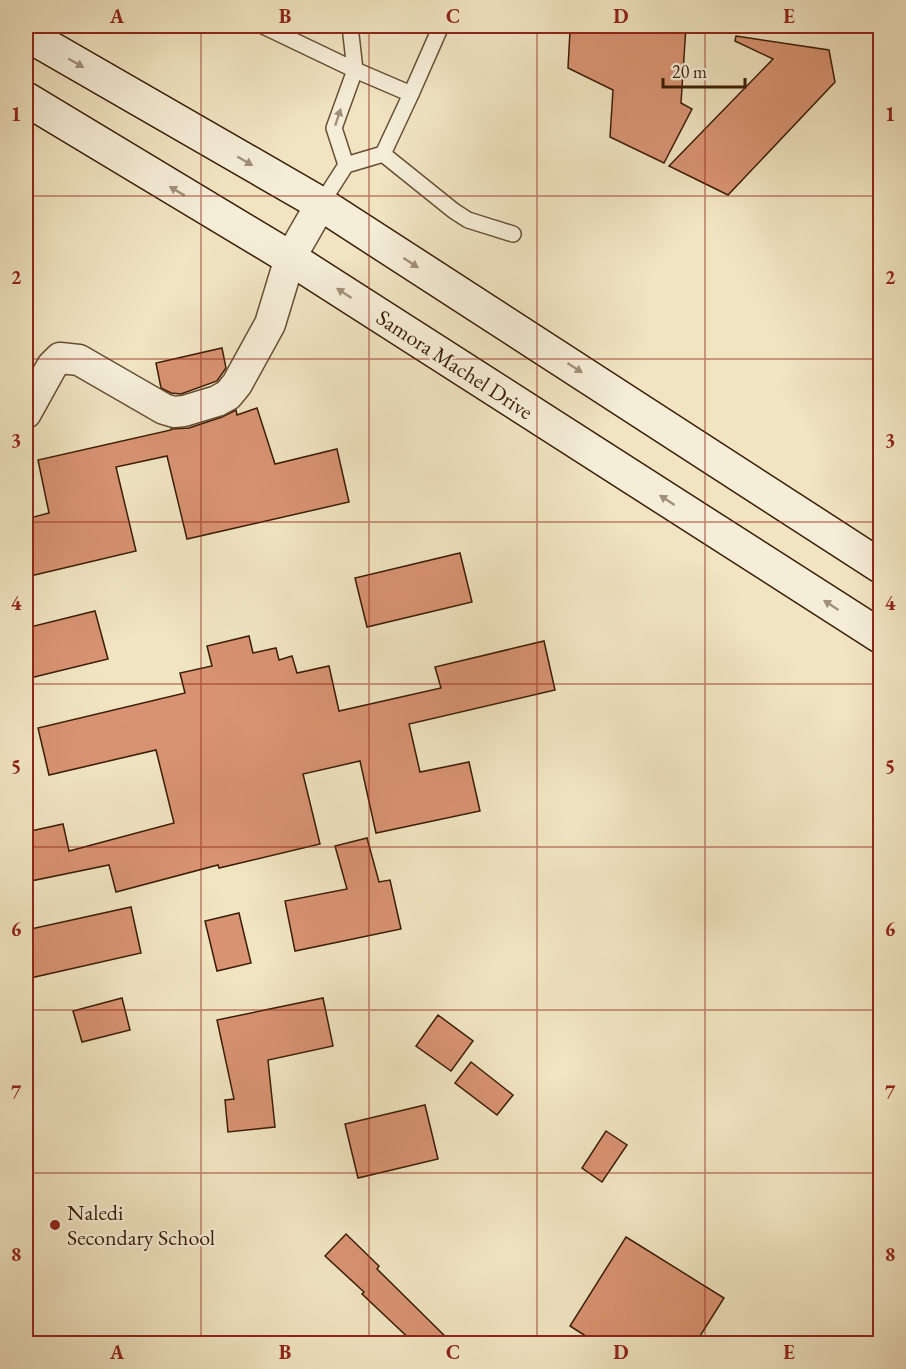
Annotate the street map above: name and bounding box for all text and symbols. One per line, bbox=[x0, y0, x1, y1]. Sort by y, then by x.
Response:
text: A bbox=[109, 3, 125, 29]
text: B bbox=[279, 3, 291, 29]
text: C bbox=[446, 3, 460, 29]
text: D bbox=[613, 3, 629, 29]
text: E bbox=[783, 3, 795, 29]
scale bar bbox=[663, 51, 746, 89]
one-way arrow bbox=[68, 58, 85, 68]
text: 20 m bbox=[672, 60, 707, 83]
text: 1 bbox=[11, 101, 21, 127]
text: 1 bbox=[885, 101, 895, 127]
one-way arrow bbox=[333, 108, 343, 126]
one-way arrow bbox=[237, 155, 253, 166]
one-way arrow bbox=[169, 185, 185, 196]
one-way arrow bbox=[403, 257, 419, 268]
text: 2 bbox=[11, 264, 22, 290]
text: 2 bbox=[885, 264, 896, 290]
one-way arrow bbox=[336, 287, 352, 298]
street label: Samora Machel Drive bbox=[371, 303, 539, 426]
one-way arrow bbox=[567, 363, 583, 374]
text: 3 bbox=[11, 427, 21, 453]
text: 3 bbox=[885, 427, 895, 453]
one-way arrow bbox=[659, 494, 675, 505]
text: 4 bbox=[11, 590, 22, 616]
text: 4 bbox=[885, 590, 896, 616]
one-way arrow bbox=[823, 599, 839, 610]
text: 5 bbox=[11, 753, 21, 779]
text: 5 bbox=[885, 753, 895, 779]
text: 6 bbox=[11, 916, 22, 942]
text: 6 bbox=[885, 916, 896, 942]
text: 7 bbox=[11, 1079, 22, 1105]
text: 7 bbox=[885, 1079, 896, 1105]
place label: Naledi Secondary School bbox=[67, 1198, 215, 1252]
marker: Naledi Secondary School bbox=[48, 1218, 62, 1232]
text: 8 bbox=[11, 1241, 21, 1267]
text: 8 bbox=[885, 1241, 895, 1267]
text: A bbox=[109, 1339, 125, 1365]
text: B bbox=[279, 1339, 291, 1365]
text: C bbox=[446, 1339, 460, 1365]
text: D bbox=[613, 1339, 629, 1365]
text: E bbox=[783, 1339, 795, 1365]

